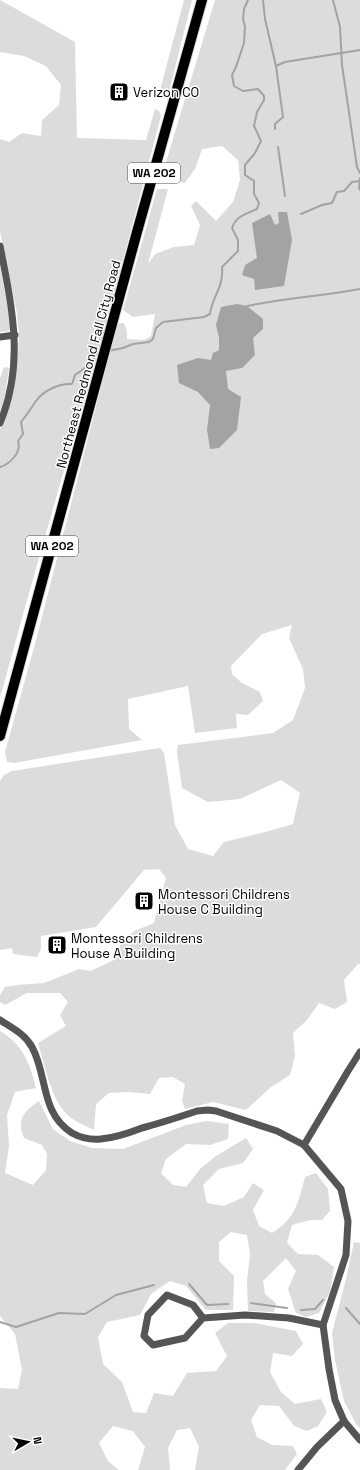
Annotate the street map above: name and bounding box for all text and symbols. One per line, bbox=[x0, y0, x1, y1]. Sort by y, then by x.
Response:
building icon: Verizon CO bbox=[108, 81, 130, 103]
place label: Verizon CO bbox=[133, 84, 199, 101]
road number: WA 202 bbox=[128, 163, 180, 183]
street label: Northeast Redmond Fall City Road bbox=[52, 258, 124, 470]
road number: WA 202 bbox=[26, 536, 78, 556]
place label: Montessori Childrens House C Building bbox=[158, 886, 290, 918]
building icon: Montessori Childrens House C Building bbox=[133, 890, 155, 912]
place label: Montessori Childrens House A Building bbox=[71, 930, 203, 962]
building icon: Montessori Childrens House A Building bbox=[46, 934, 68, 956]
north arrow bbox=[8, 1422, 48, 1462]
text: N bbox=[30, 1436, 45, 1445]

